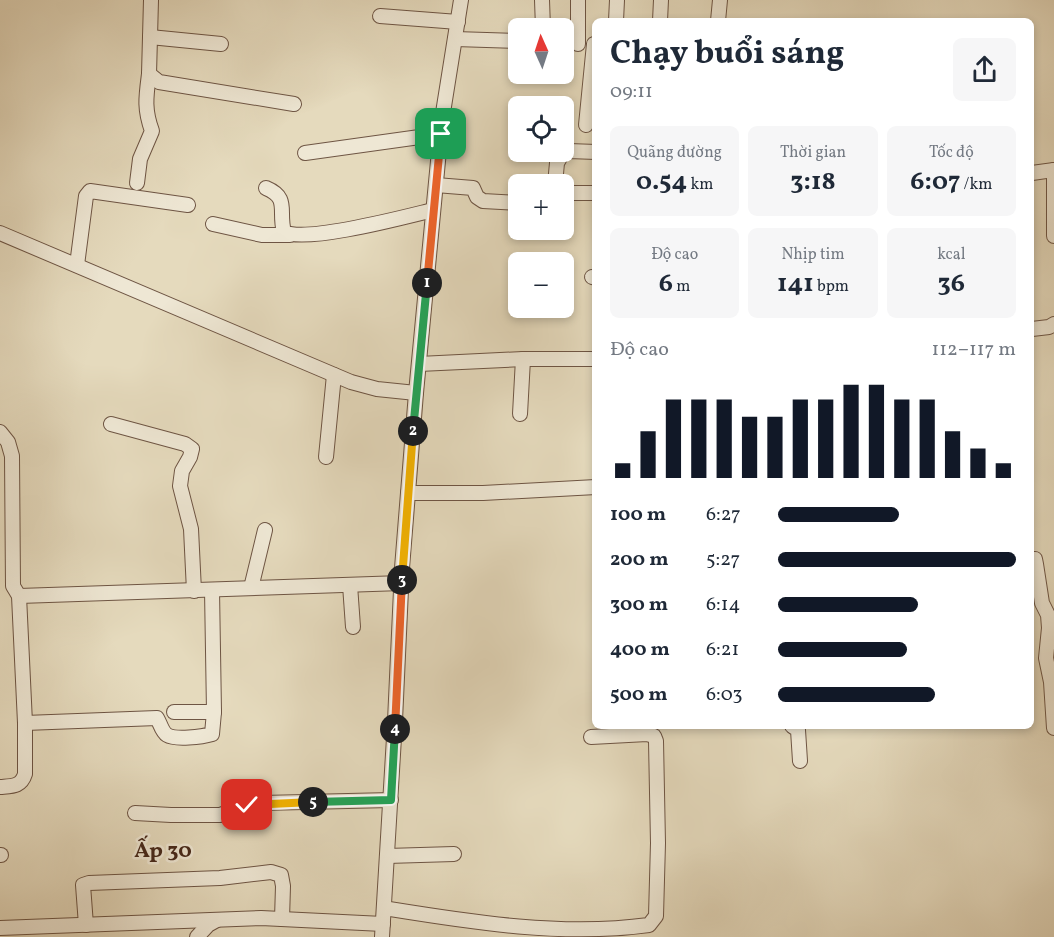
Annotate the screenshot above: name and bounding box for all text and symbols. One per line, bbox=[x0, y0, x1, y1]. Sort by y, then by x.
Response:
north arrow bbox=[508, 18, 574, 84]
map controls bbox=[508, 18, 574, 318]
text: Chạy buổi sáng bbox=[610, 32, 844, 78]
button: share bbox=[953, 38, 1016, 101]
text: 09:11 bbox=[610, 78, 653, 106]
button: locate bbox=[508, 96, 574, 162]
pin bbox=[415, 108, 466, 159]
icon: arrive bbox=[424, 117, 457, 150]
text: Quãng đường bbox=[627, 142, 722, 164]
text: Thời gian bbox=[780, 142, 846, 164]
text: Tốc độ bbox=[929, 142, 974, 164]
text: 0.54 bbox=[636, 164, 687, 200]
text: 3:18 bbox=[790, 164, 836, 200]
text: 6:07 bbox=[910, 164, 960, 200]
button: + bbox=[508, 174, 574, 240]
text: km bbox=[687, 174, 713, 196]
text: /km bbox=[960, 174, 992, 196]
text: Độ cao bbox=[651, 244, 698, 266]
text: Nhịp tim bbox=[781, 244, 845, 266]
text: kcal bbox=[937, 244, 966, 266]
button: − bbox=[508, 252, 574, 318]
text: 6 bbox=[659, 266, 673, 302]
text: 141 bbox=[777, 266, 814, 302]
text: 36 bbox=[938, 266, 965, 302]
pin: 1 bbox=[412, 268, 442, 298]
text: 1 bbox=[424, 272, 430, 294]
text: m bbox=[673, 276, 690, 298]
text: bpm bbox=[814, 276, 849, 298]
text: Độ cao bbox=[610, 336, 669, 364]
text: 112–117 m bbox=[932, 336, 1016, 364]
pin: 2 bbox=[398, 416, 428, 446]
text: 2 bbox=[409, 420, 417, 442]
text: 100 m bbox=[610, 501, 666, 529]
text: 6:27 bbox=[706, 501, 741, 529]
text: 200 m bbox=[610, 546, 668, 574]
text: 5:27 bbox=[706, 546, 740, 574]
pin: 3 bbox=[387, 565, 417, 595]
text: 3 bbox=[398, 569, 406, 591]
text: 300 m bbox=[610, 591, 668, 619]
text: 6:14 bbox=[706, 591, 741, 619]
text: 400 m bbox=[610, 636, 670, 664]
text: 6:21 bbox=[706, 636, 739, 664]
text: 500 m bbox=[610, 681, 668, 709]
text: 6:03 bbox=[706, 681, 743, 709]
pin: 4 bbox=[380, 714, 410, 744]
text: 4 bbox=[390, 718, 400, 740]
pin bbox=[221, 779, 272, 830]
pin: 5 bbox=[298, 787, 328, 817]
icon: check bbox=[230, 788, 263, 821]
text: 5 bbox=[309, 791, 317, 813]
district label: Ấp 30 bbox=[134, 835, 192, 867]

